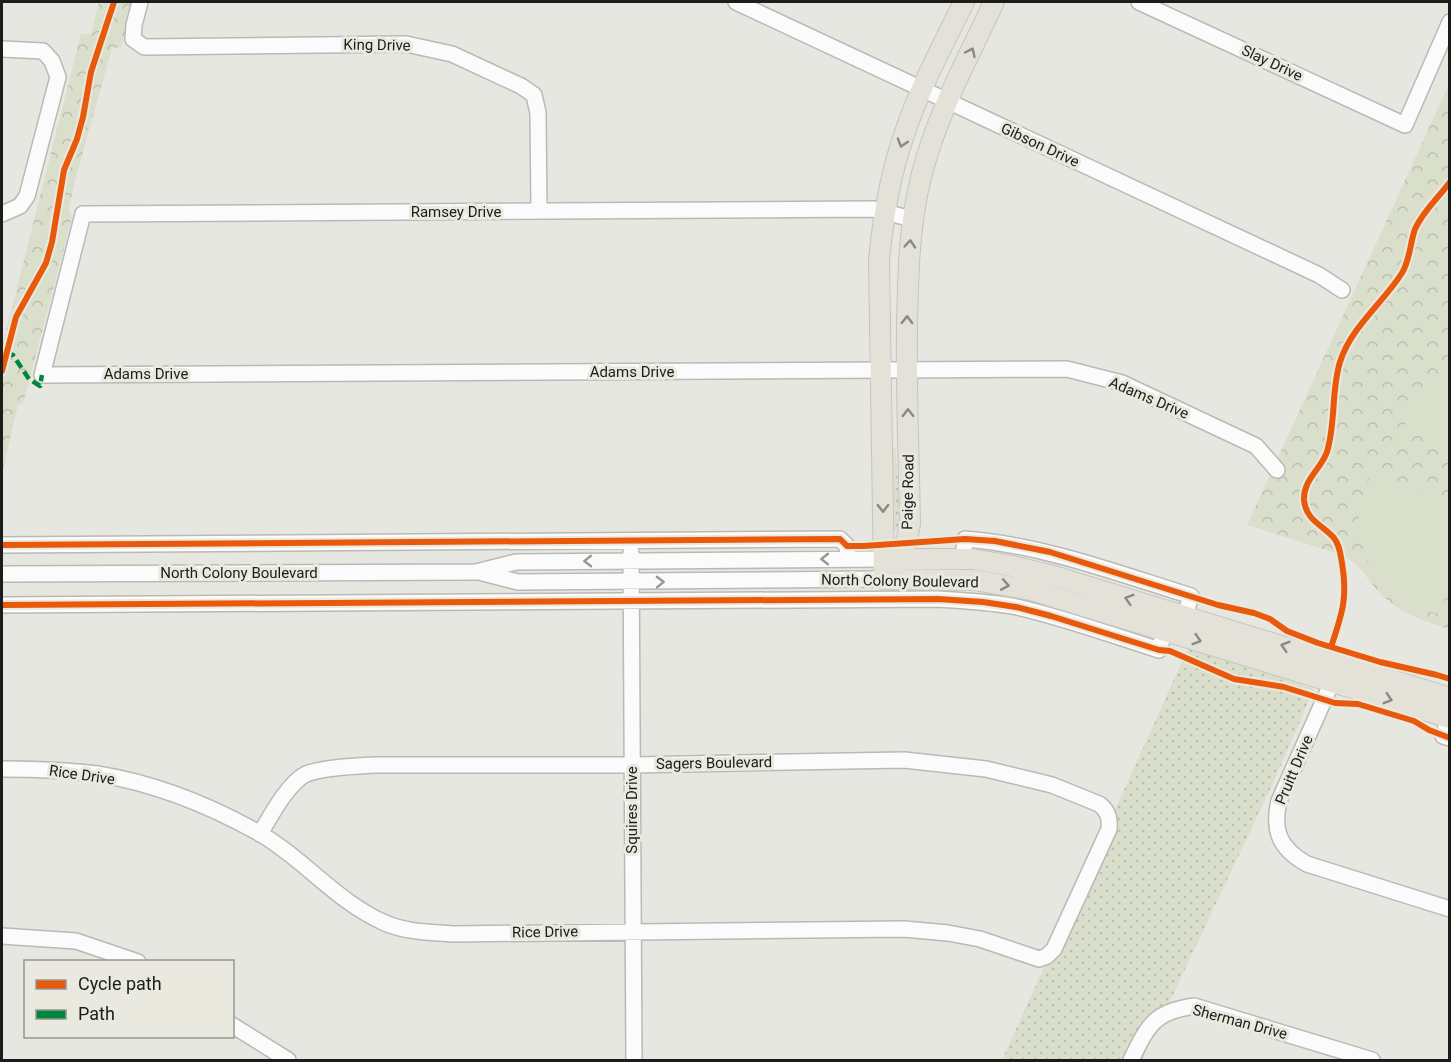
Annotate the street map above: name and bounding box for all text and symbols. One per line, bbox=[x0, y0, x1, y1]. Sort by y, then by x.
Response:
street label: King Drive bbox=[343, 35, 411, 55]
street label: Slay Drive bbox=[1239, 41, 1305, 85]
one-way arrow bbox=[963, 47, 975, 58]
street label: Gibson Drive bbox=[998, 119, 1082, 171]
one-way arrow bbox=[897, 137, 909, 148]
street label: Ramsey Drive bbox=[411, 203, 501, 221]
one-way arrow bbox=[903, 240, 916, 249]
one-way arrow bbox=[901, 315, 913, 324]
street label: Adams Drive bbox=[590, 363, 674, 381]
street label: Adams Drive bbox=[104, 365, 188, 383]
street label: Adams Drive bbox=[1106, 373, 1192, 423]
one-way arrow bbox=[901, 409, 914, 418]
street label: Paige Road bbox=[898, 454, 918, 530]
one-way arrow bbox=[876, 504, 889, 513]
one-way arrow bbox=[821, 553, 830, 565]
one-way arrow bbox=[584, 555, 593, 567]
street label: North Colony Boulevard bbox=[160, 564, 318, 582]
street label: North Colony Boulevard bbox=[821, 571, 979, 591]
one-way arrow bbox=[656, 576, 665, 588]
one-way arrow bbox=[999, 578, 1009, 591]
one-way arrow bbox=[1124, 594, 1135, 606]
one-way arrow bbox=[1191, 633, 1202, 645]
one-way arrow bbox=[1280, 641, 1291, 654]
one-way arrow bbox=[1382, 692, 1393, 704]
street label: Pruitt Drive bbox=[1271, 733, 1317, 807]
street label: Sagers Boulevard bbox=[656, 753, 772, 773]
street label: Rice Drive bbox=[48, 761, 116, 789]
street label: Squires Drive bbox=[623, 766, 641, 854]
street label: Rice Drive bbox=[512, 922, 578, 942]
legend bbox=[24, 960, 234, 1038]
text: Cycle path bbox=[78, 973, 162, 994]
street label: Sherman Drive bbox=[1191, 1001, 1289, 1043]
text: Path bbox=[78, 1003, 115, 1024]

